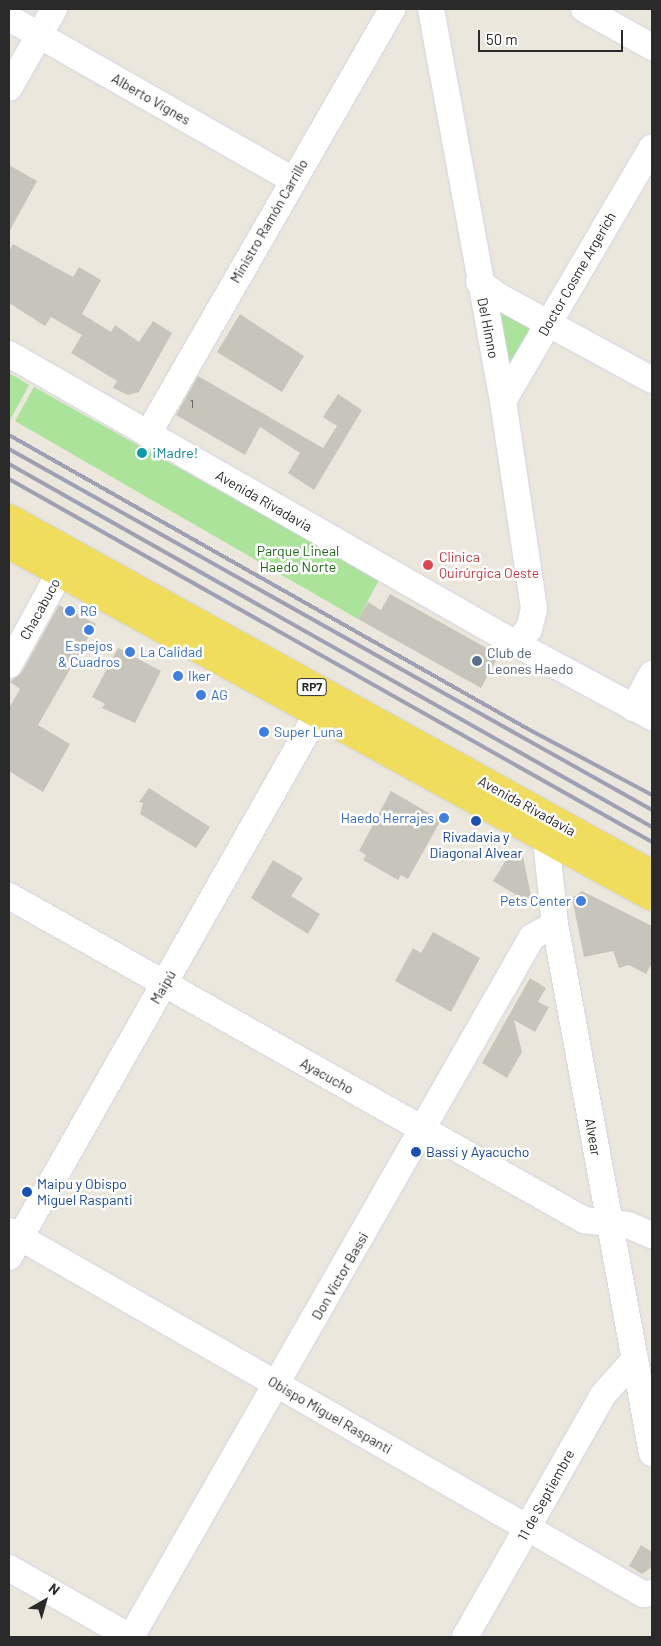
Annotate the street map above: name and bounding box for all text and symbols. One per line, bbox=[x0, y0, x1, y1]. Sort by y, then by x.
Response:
scale bar bbox=[481, 20, 626, 52]
text: 50 m bbox=[486, 30, 518, 48]
street label: Alberto Vignes bbox=[109, 70, 193, 128]
street label: Ministro Ramón Carrillo bbox=[227, 156, 311, 286]
street label: Doctor Cosme Argerich bbox=[535, 209, 619, 339]
street label: Del Himno bbox=[474, 296, 502, 360]
house number: 1 bbox=[190, 397, 194, 411]
place label: ¡Madre! bbox=[152, 445, 198, 461]
marker: ¡Madre! bbox=[136, 447, 148, 459]
street label: Avenida Rivadavia bbox=[213, 467, 315, 535]
park label: Parque Lineal Haedo Norte bbox=[257, 543, 339, 576]
place label: Clinica Quirúrgica Oeste bbox=[439, 549, 539, 582]
marker: Clinica Quirúrgica Oeste bbox=[421, 558, 435, 572]
street label: Chacabuco bbox=[16, 575, 64, 643]
place label: RG bbox=[80, 603, 97, 619]
marker: RG bbox=[64, 605, 76, 617]
marker: Espejos & Cuadros bbox=[83, 624, 95, 636]
place label: Espejos & Cuadros bbox=[58, 638, 120, 670]
place label: La Calidad bbox=[140, 644, 203, 660]
place label: Club de Leones Haedo bbox=[487, 645, 573, 678]
marker: La Calidad bbox=[124, 646, 136, 658]
marker: Club de Leones Haedo bbox=[471, 655, 483, 667]
place label: Iker bbox=[188, 668, 211, 684]
marker: Iker bbox=[172, 670, 184, 682]
road number: RP7 bbox=[296, 678, 328, 696]
place label: AG bbox=[211, 687, 228, 703]
marker: AG bbox=[195, 689, 207, 701]
place label: Super Luna bbox=[274, 724, 343, 740]
marker: Super Luna bbox=[258, 726, 270, 738]
street label: Avenida Rivadavia bbox=[475, 772, 579, 840]
place label: Haedo Herrajes bbox=[341, 810, 434, 826]
marker: Haedo Herrajes bbox=[438, 812, 450, 824]
marker: Rivadavia y Diagonal Alvear bbox=[470, 815, 482, 827]
place label: Rivadavia y Diagonal Alvear bbox=[430, 829, 522, 862]
place label: Pets Center bbox=[500, 893, 571, 909]
marker: Pets Center bbox=[575, 895, 587, 907]
street label: Maipú bbox=[147, 967, 179, 1007]
street label: Ayacucho bbox=[297, 1054, 357, 1098]
street label: Alvear bbox=[581, 1117, 605, 1157]
place label: Bassi y Ayacucho bbox=[426, 1144, 529, 1160]
marker: Bassi y Ayacucho bbox=[410, 1146, 422, 1158]
place label: Maipu y Obispo Miguel Raspanti bbox=[37, 1176, 133, 1208]
marker: Maipu y Obispo Miguel Raspanti bbox=[21, 1186, 33, 1198]
street label: Don Víctor Bassi bbox=[308, 1229, 372, 1323]
street label: Obispo Miguel Raspanti bbox=[265, 1373, 395, 1457]
street label: 11 de Septiembre bbox=[514, 1446, 578, 1544]
north arrow bbox=[20, 1576, 70, 1626]
text: N bbox=[46, 1579, 63, 1598]

